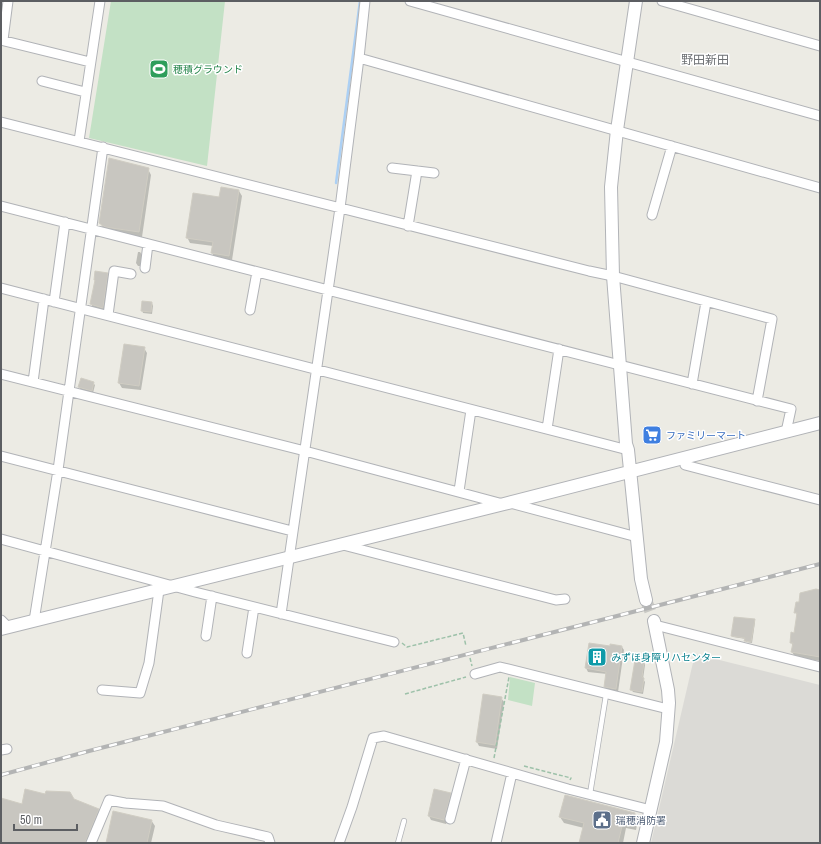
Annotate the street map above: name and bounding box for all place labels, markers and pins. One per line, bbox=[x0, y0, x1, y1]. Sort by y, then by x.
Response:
sports icon: 穂積グラウンド bbox=[148, 58, 170, 80]
place label: 穂積グラウンド bbox=[173, 63, 243, 76]
supermarket icon: ファミリーマート bbox=[641, 424, 663, 446]
place label: ファミリーマート bbox=[666, 429, 746, 442]
building icon: みずほ身障リハセンター bbox=[586, 646, 608, 668]
place label: みずほ身障リハセンター bbox=[611, 651, 721, 664]
public building icon: 瑞穂消防署 bbox=[591, 809, 613, 831]
place label: 瑞穂消防署 bbox=[616, 814, 666, 827]

